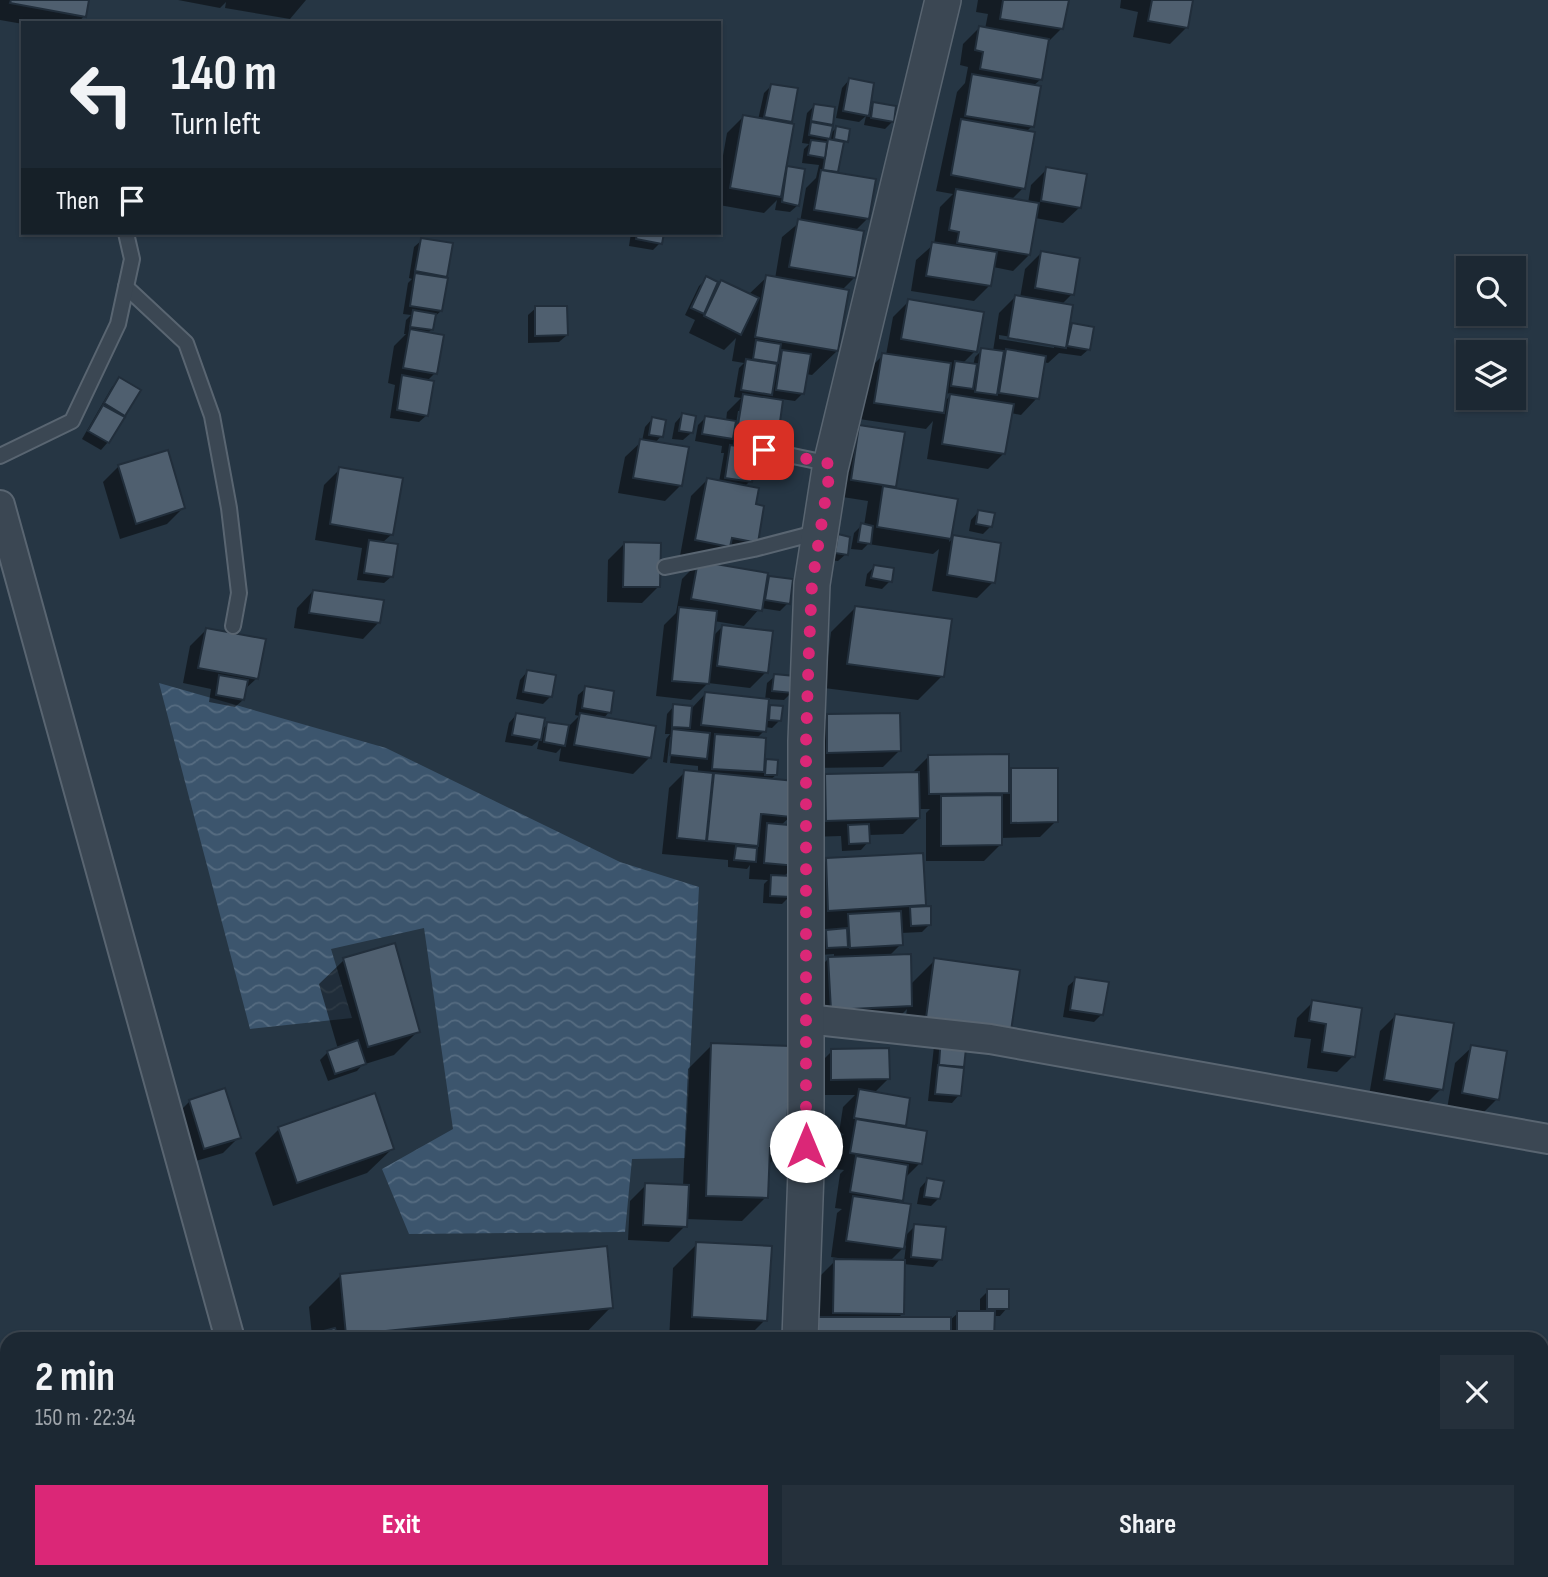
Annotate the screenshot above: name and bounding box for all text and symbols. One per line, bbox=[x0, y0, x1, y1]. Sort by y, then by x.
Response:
text: 140 m bbox=[171, 45, 277, 104]
icon: left bbox=[56, 49, 147, 140]
text: Turn left bbox=[171, 105, 261, 144]
icon: arrive bbox=[113, 182, 151, 220]
text: Then bbox=[56, 186, 99, 217]
map controls bbox=[1456, 256, 1526, 410]
button: search bbox=[1456, 256, 1526, 326]
button: layers bbox=[1456, 340, 1526, 410]
pin bbox=[734, 420, 794, 480]
icon: arrive bbox=[745, 431, 783, 469]
position arrow bbox=[769, 1109, 843, 1183]
text: 2 min bbox=[35, 1352, 115, 1403]
button: close bbox=[1440, 1355, 1514, 1429]
text: 150 m · 22:34 bbox=[35, 1404, 135, 1432]
button: Exit bbox=[35, 1485, 768, 1565]
button: Share bbox=[782, 1485, 1514, 1565]

